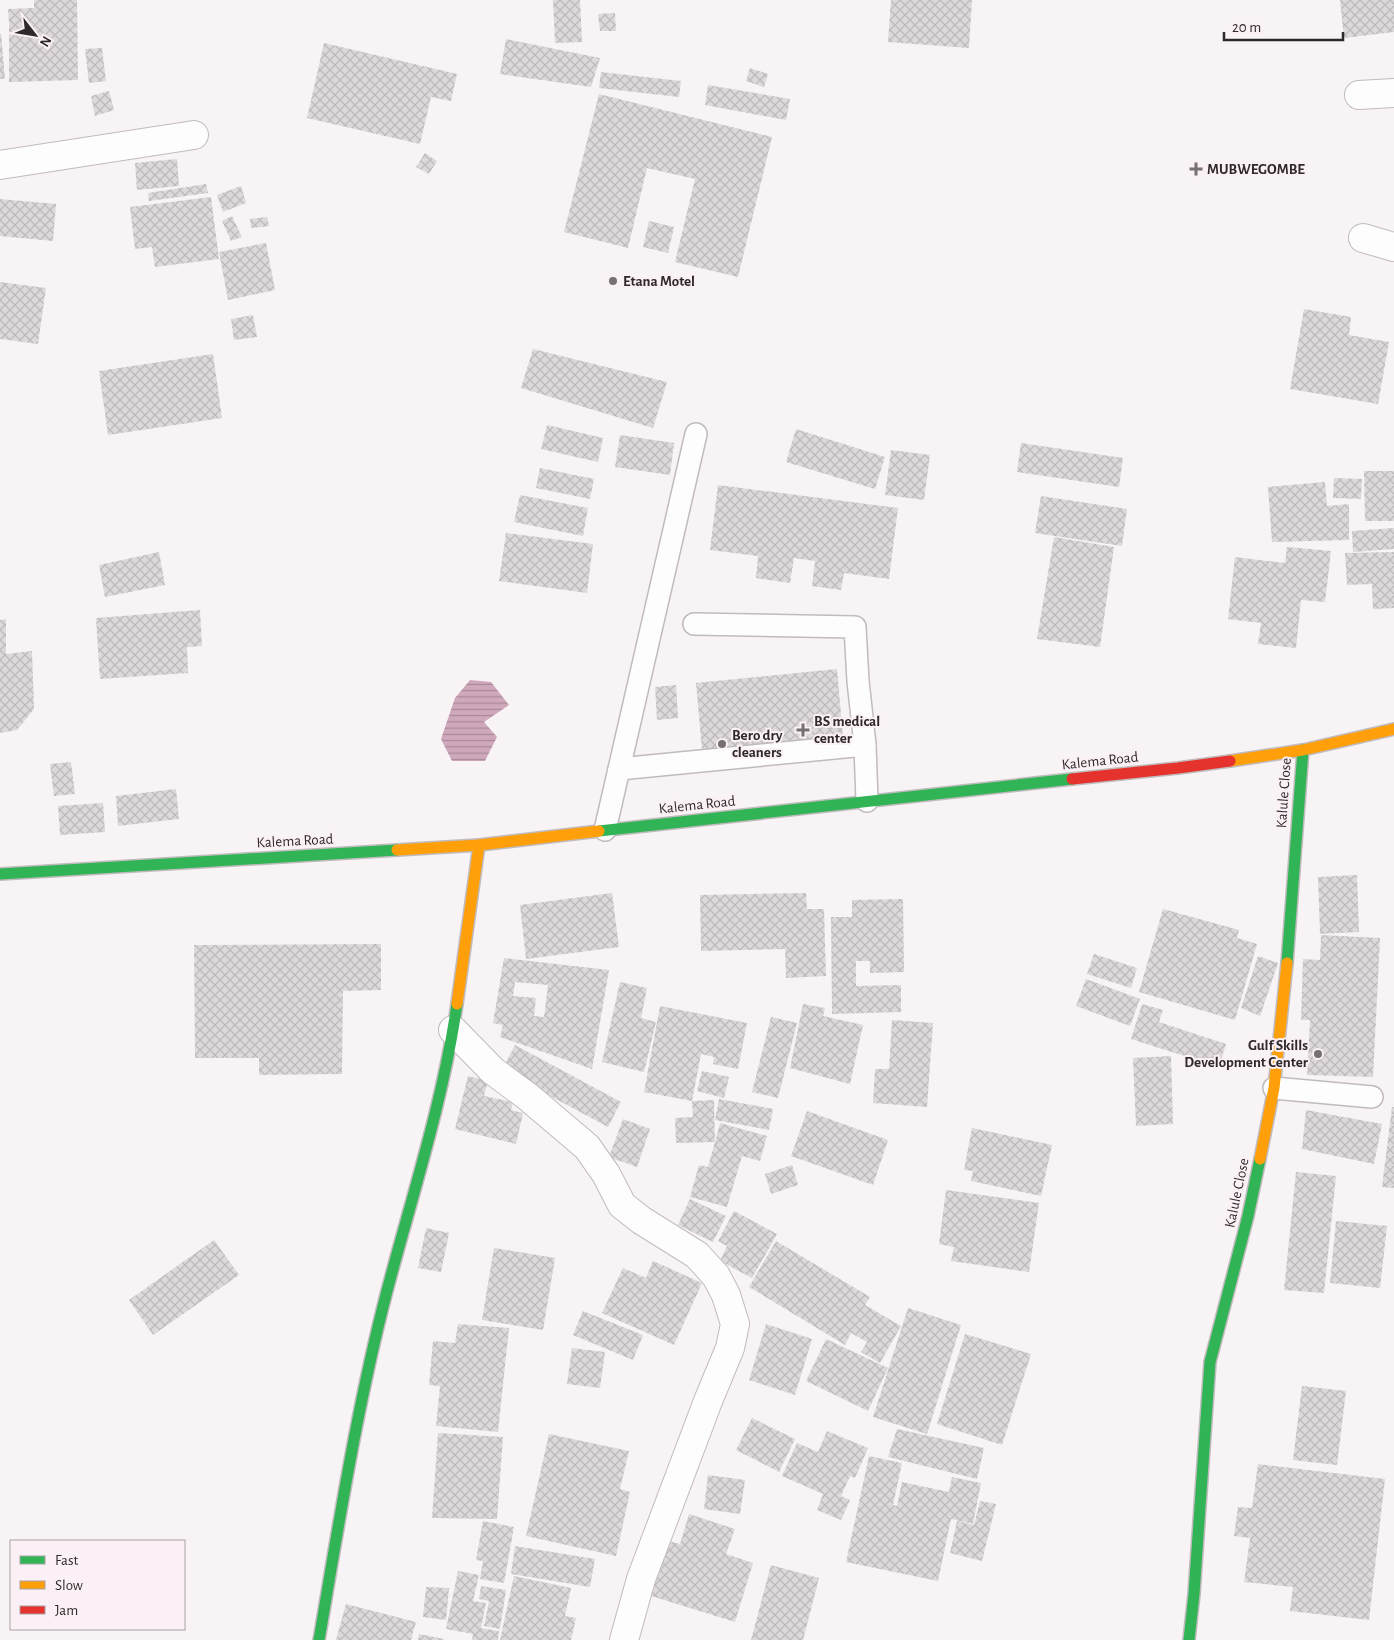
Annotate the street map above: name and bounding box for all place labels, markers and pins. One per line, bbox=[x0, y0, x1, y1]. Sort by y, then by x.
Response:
marker: MUBWEGOMBE bbox=[1189, 162, 1203, 176]
place label: MUBWEGOMBE bbox=[1207, 162, 1305, 177]
place label: Etana Motel bbox=[623, 274, 695, 289]
marker: Etana Motel bbox=[607, 275, 619, 287]
place label: BS medical center bbox=[814, 714, 880, 746]
marker: BS medical center bbox=[796, 723, 810, 737]
place label: Bero dry cleaners bbox=[732, 728, 783, 760]
marker: Bero dry cleaners bbox=[716, 738, 728, 750]
place label: Gulf Skills Development Center bbox=[1184, 1038, 1309, 1070]
marker: Gulf Skills Development Center bbox=[1312, 1048, 1324, 1060]

